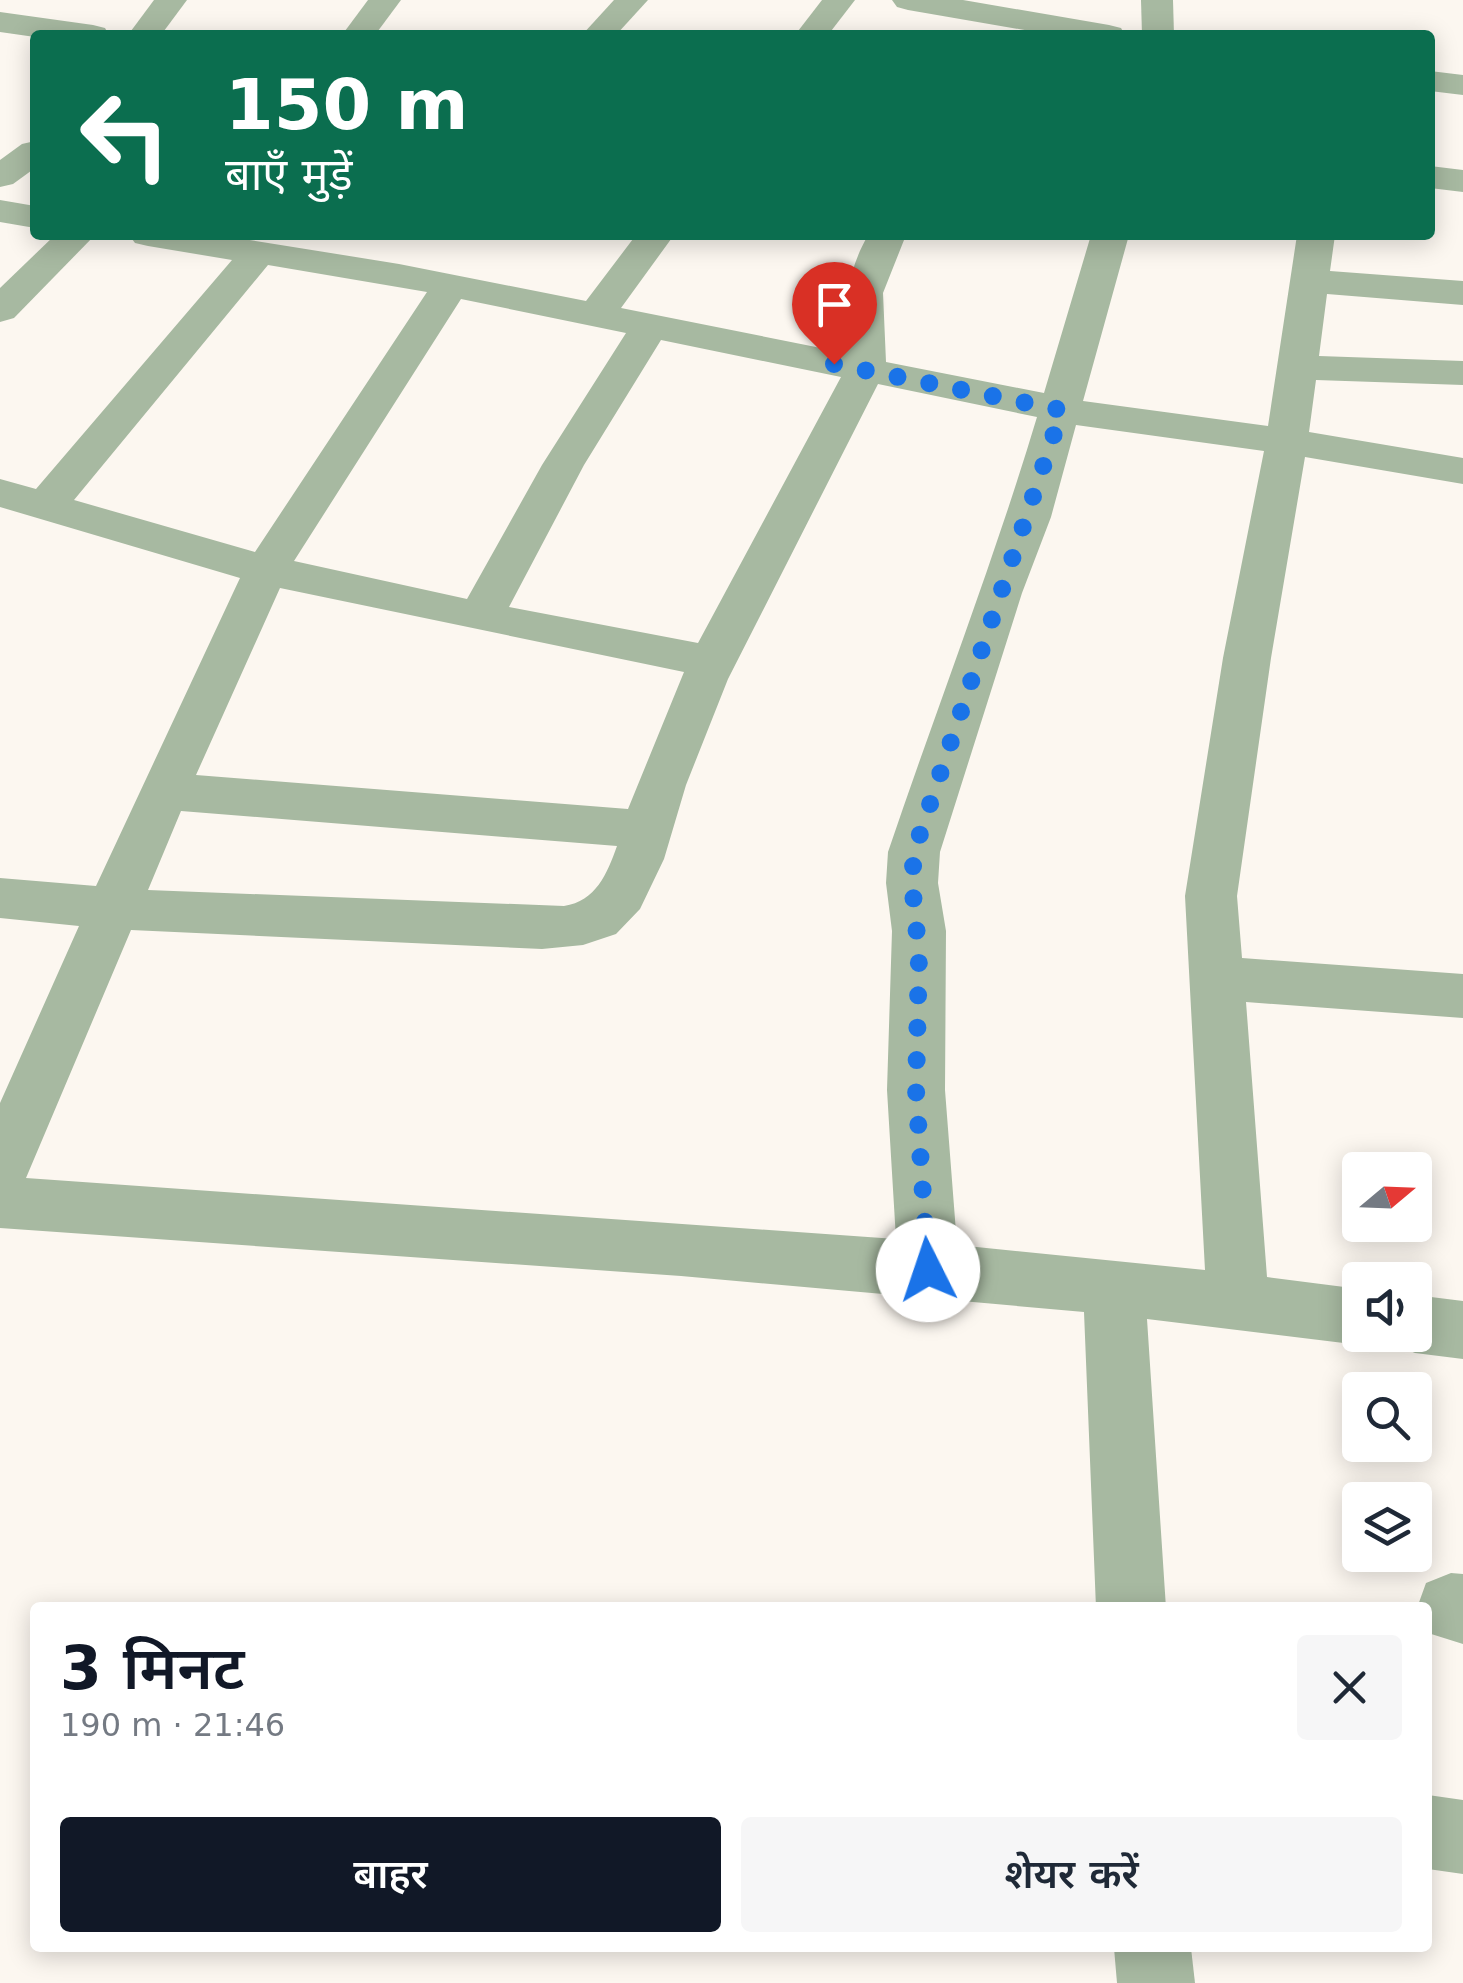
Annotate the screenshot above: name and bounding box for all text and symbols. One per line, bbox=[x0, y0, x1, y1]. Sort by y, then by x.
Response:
text: 150 m bbox=[225, 64, 468, 146]
icon: left bbox=[60, 70, 190, 200]
text: बाएँ मुड़ें bbox=[225, 148, 353, 201]
pin bbox=[792, 262, 877, 365]
icon: arrive bbox=[807, 277, 862, 332]
north arrow bbox=[1342, 1152, 1432, 1242]
map controls bbox=[1342, 1152, 1432, 1572]
position arrow bbox=[876, 1218, 980, 1322]
button: sound bbox=[1342, 1262, 1432, 1352]
button: search bbox=[1342, 1372, 1432, 1462]
button: layers bbox=[1342, 1482, 1432, 1572]
text: 3 मिनट bbox=[60, 1633, 244, 1703]
button: close bbox=[1297, 1635, 1402, 1740]
text: 190 m · 21:46 bbox=[60, 1706, 285, 1744]
button: बाहर bbox=[60, 1817, 721, 1932]
button: शेयर करें bbox=[741, 1817, 1402, 1932]

